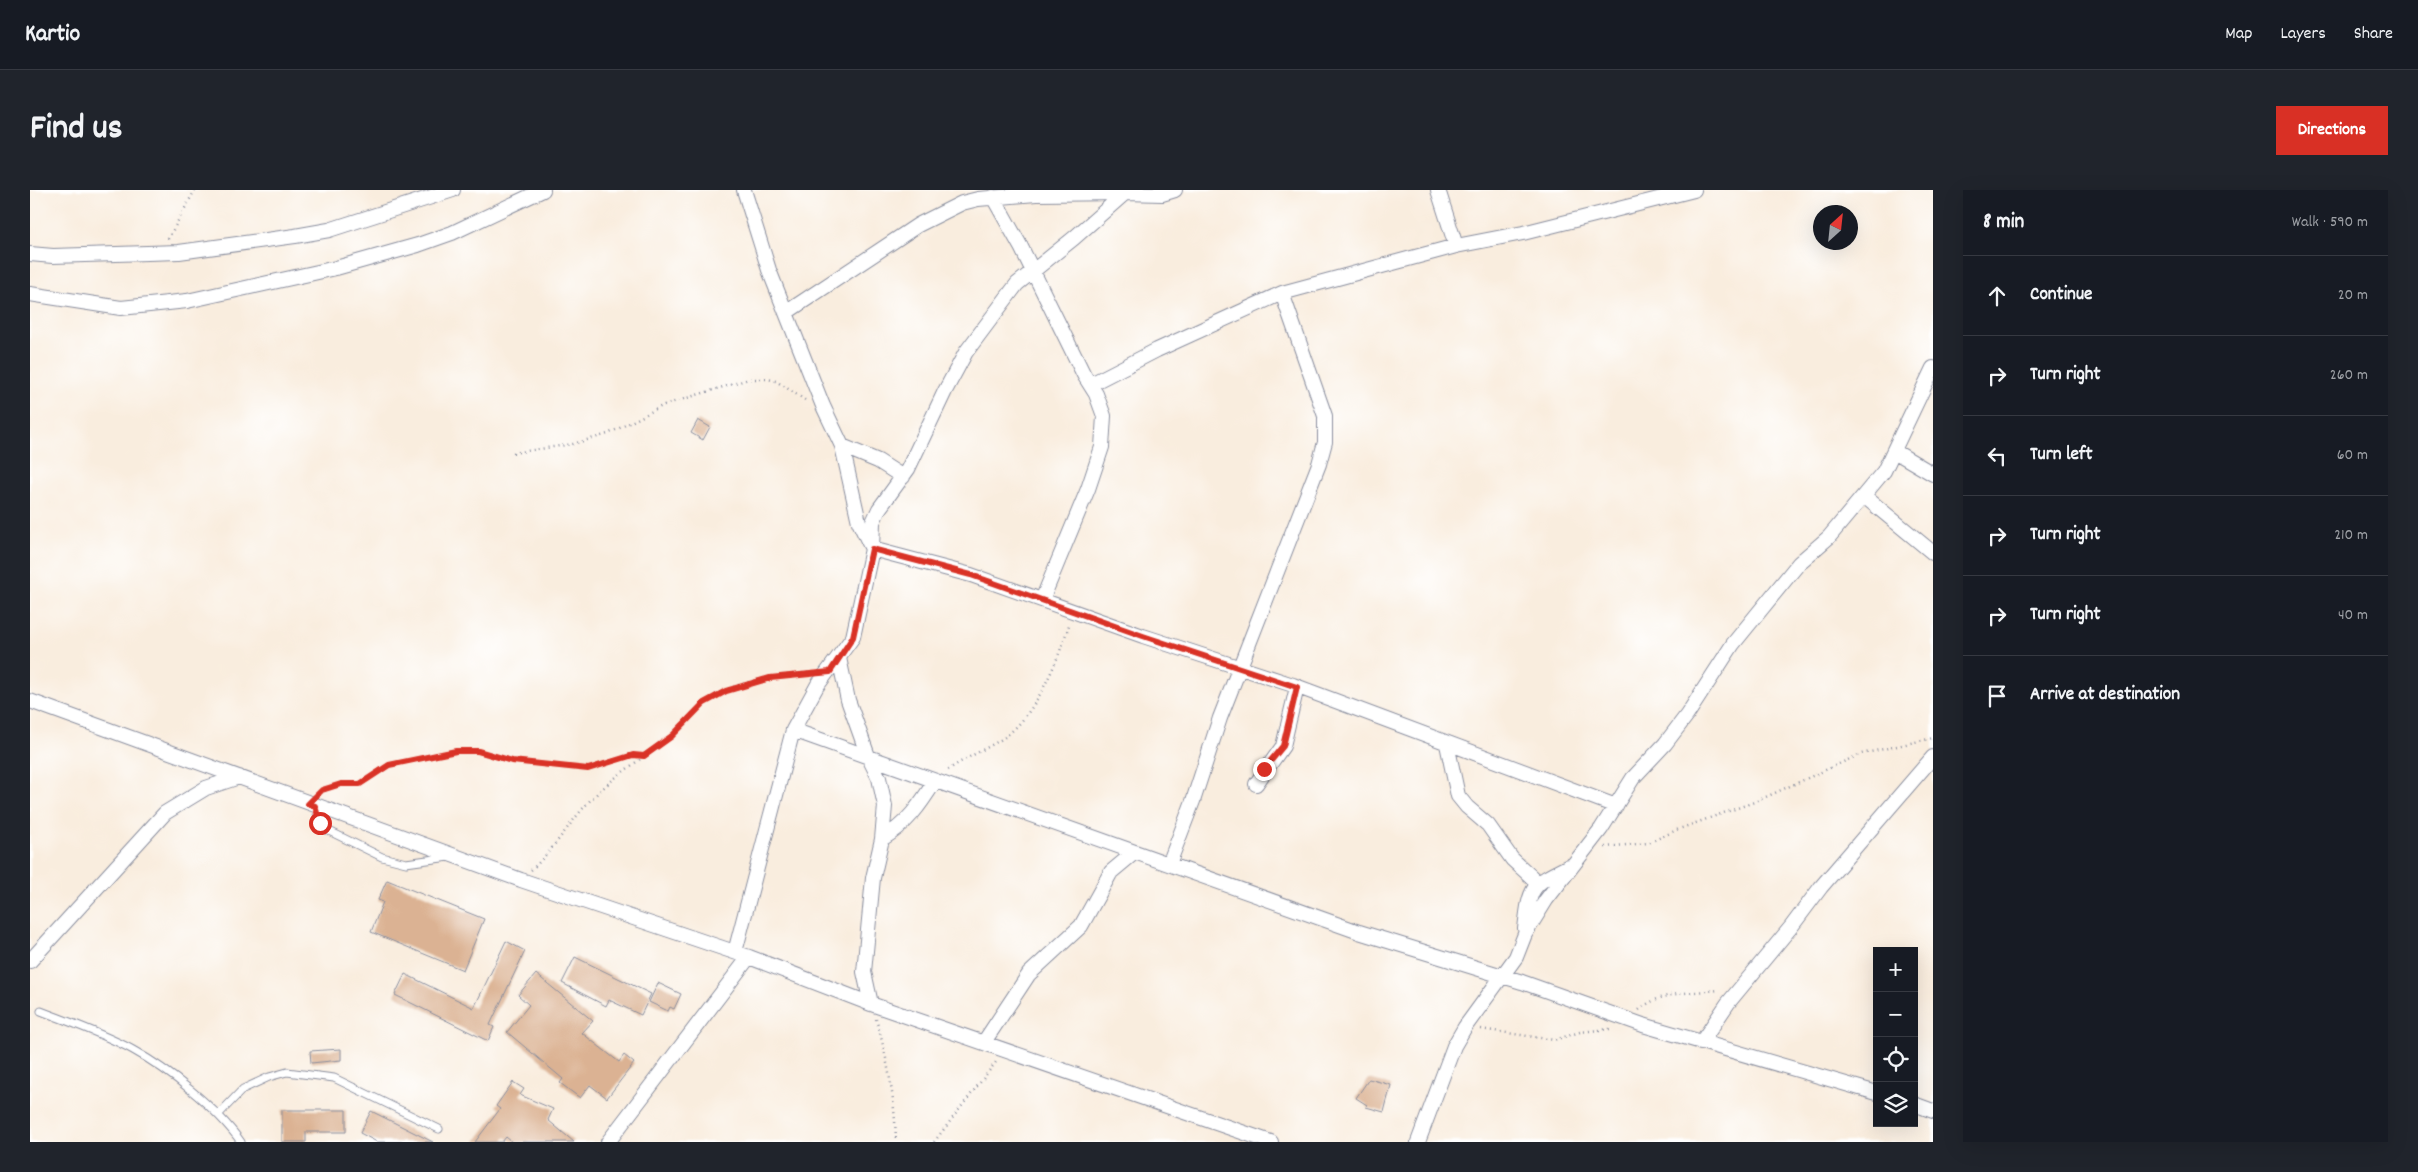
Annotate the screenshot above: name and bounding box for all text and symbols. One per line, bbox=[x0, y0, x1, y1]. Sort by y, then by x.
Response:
text: Kartio bbox=[25, 18, 80, 52]
text: Map bbox=[2225, 22, 2252, 47]
text: Layers bbox=[2280, 22, 2326, 47]
text: Share bbox=[2354, 22, 2393, 47]
text: Find us bbox=[30, 105, 122, 155]
button: Directions bbox=[2276, 106, 2388, 155]
north arrow bbox=[1813, 205, 1858, 250]
text: 8 min bbox=[1983, 208, 2024, 238]
text: Walk · 590 m bbox=[2292, 211, 2368, 234]
icon: ahead bbox=[1983, 282, 2011, 310]
text: Continue bbox=[2030, 282, 2092, 309]
text: 20 m bbox=[2338, 284, 2368, 307]
icon: right bbox=[1983, 362, 2011, 390]
text: Turn right bbox=[2030, 362, 2101, 389]
text: 260 m bbox=[2330, 364, 2368, 387]
icon: left bbox=[1983, 442, 2011, 470]
text: Turn left bbox=[2030, 442, 2093, 469]
text: 60 m bbox=[2337, 444, 2368, 467]
icon: right bbox=[1983, 522, 2011, 550]
text: Turn right bbox=[2030, 522, 2101, 549]
text: 210 m bbox=[2334, 524, 2368, 547]
icon: right bbox=[1983, 602, 2011, 630]
text: Turn right bbox=[2030, 602, 2101, 629]
text: 40 m bbox=[2338, 604, 2368, 627]
icon: arrive bbox=[1983, 682, 2011, 710]
text: Arrive at destination bbox=[2030, 682, 2180, 709]
route end bbox=[1253, 758, 1276, 781]
route start bbox=[309, 812, 332, 835]
map controls bbox=[1873, 947, 1918, 1127]
button: + bbox=[1873, 947, 1918, 992]
button: − bbox=[1873, 992, 1918, 1037]
button: locate bbox=[1873, 1037, 1918, 1082]
button: layers bbox=[1873, 1082, 1918, 1127]

